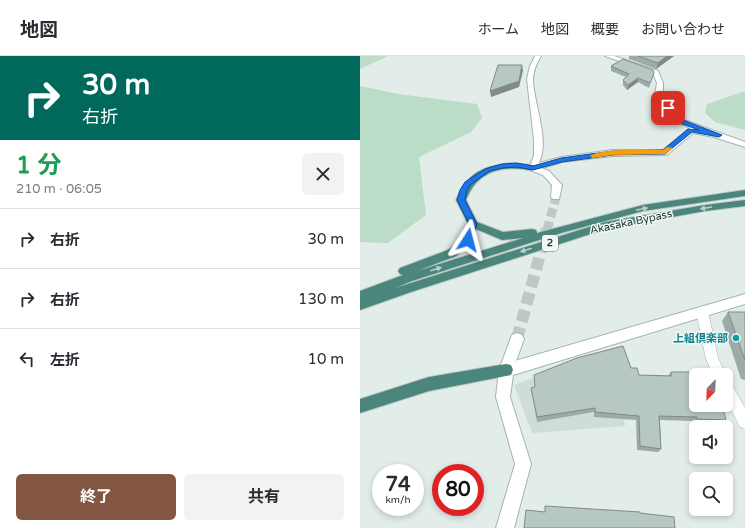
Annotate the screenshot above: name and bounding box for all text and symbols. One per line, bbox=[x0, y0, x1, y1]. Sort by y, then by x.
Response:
text: 地図 bbox=[20, 19, 58, 41]
text: ホーム bbox=[477, 21, 519, 38]
text: 地図 bbox=[541, 21, 569, 38]
text: 概要 bbox=[591, 21, 619, 38]
text: お問い合わせ bbox=[641, 21, 725, 38]
text: 30 m bbox=[82, 68, 150, 102]
icon: right bbox=[16, 72, 68, 124]
pin bbox=[651, 91, 685, 125]
icon: arrive bbox=[657, 97, 679, 119]
text: 右折 bbox=[82, 106, 118, 128]
text: 1 分 bbox=[16, 151, 61, 180]
button: close bbox=[302, 153, 344, 195]
text: 210 m · 06:05 bbox=[16, 181, 102, 197]
one-way arrow bbox=[635, 205, 648, 211]
one-way arrow bbox=[700, 205, 712, 211]
street label: Akasaka Bypass bbox=[589, 207, 673, 237]
position arrow bbox=[447, 219, 489, 261]
icon: right bbox=[16, 228, 38, 250]
text: 30 m bbox=[307, 230, 344, 248]
text: 右折 bbox=[50, 231, 80, 249]
road number: 2 bbox=[542, 235, 558, 251]
one-way arrow bbox=[519, 248, 531, 254]
one-way arrow bbox=[431, 266, 443, 272]
icon: right bbox=[16, 288, 38, 310]
text: 130 m bbox=[298, 290, 344, 308]
text: 右折 bbox=[50, 291, 80, 309]
place label: 上組倶楽部 bbox=[673, 332, 728, 345]
marker: 上組倶楽部 bbox=[731, 333, 741, 343]
icon: left bbox=[16, 348, 38, 370]
text: 10 m bbox=[307, 350, 344, 368]
text: 左折 bbox=[50, 351, 80, 369]
north arrow bbox=[689, 368, 733, 412]
map controls bbox=[689, 368, 733, 516]
button: sound bbox=[689, 420, 733, 464]
speed limit sign: 80 bbox=[432, 464, 484, 516]
button: search bbox=[689, 472, 733, 516]
text: 74 bbox=[385, 473, 411, 497]
button: 終了 bbox=[16, 474, 176, 520]
button: 共有 bbox=[184, 474, 344, 520]
text: km/h bbox=[385, 494, 411, 506]

